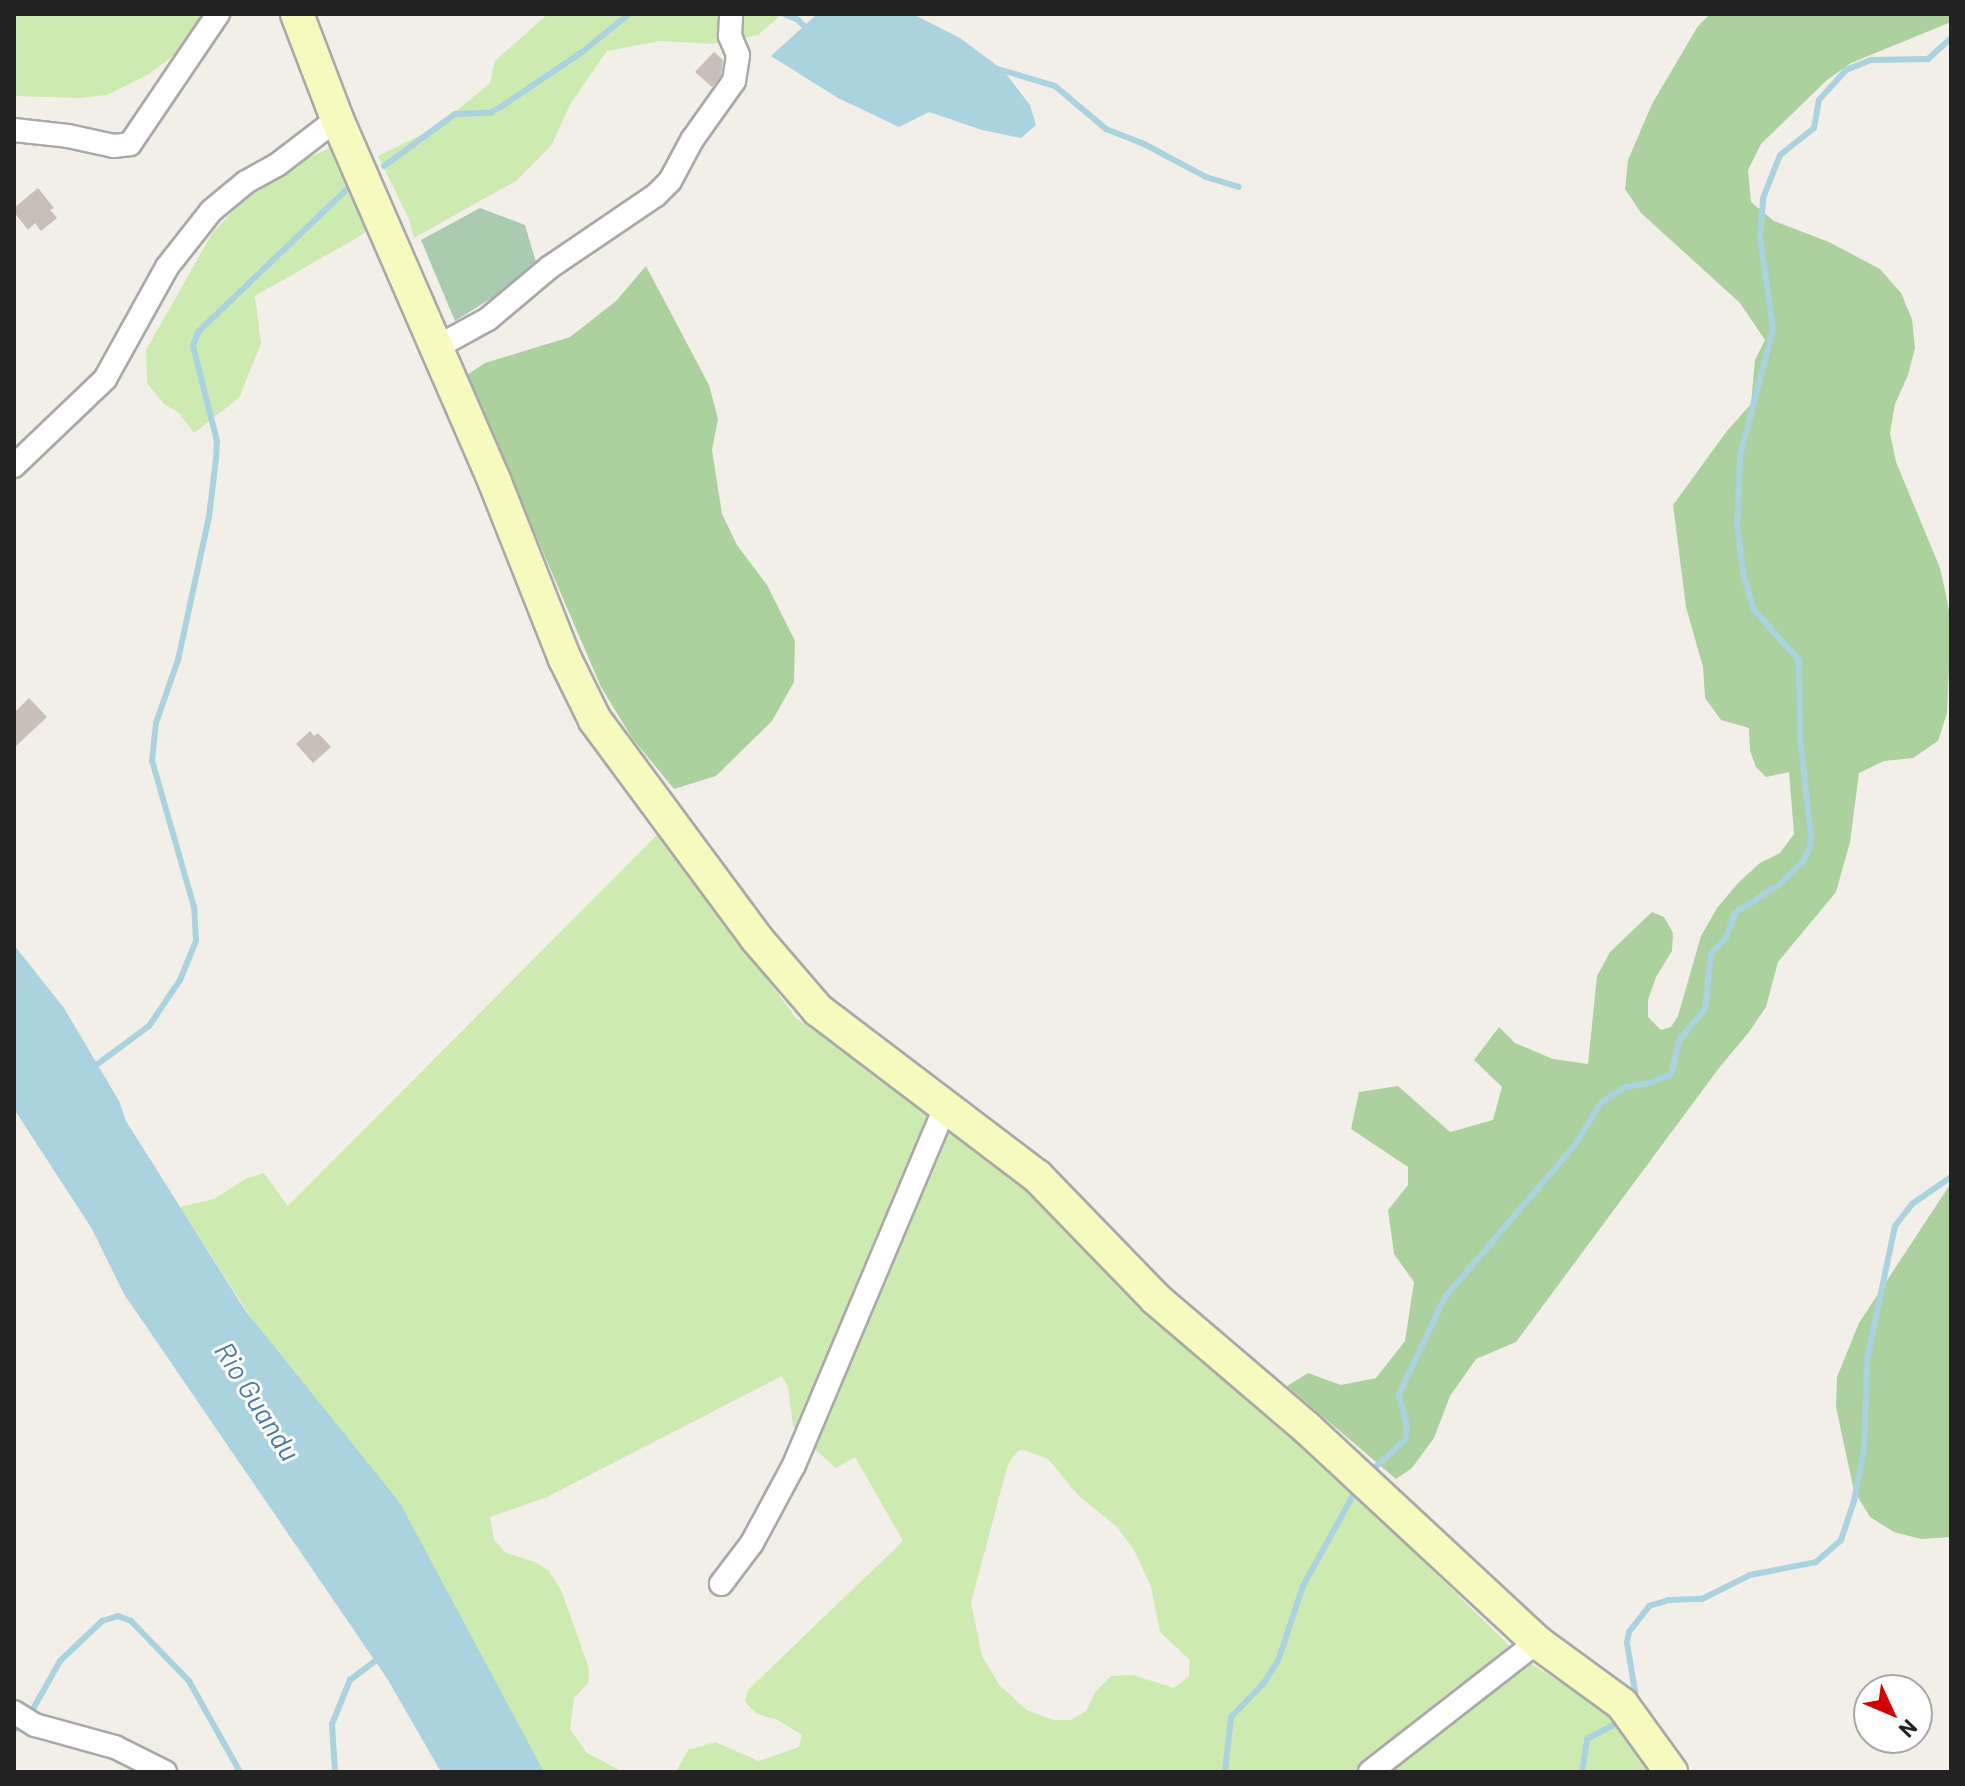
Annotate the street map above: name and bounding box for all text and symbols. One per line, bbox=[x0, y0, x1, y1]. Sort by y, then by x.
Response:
water label: Rio Guandu bbox=[208, 1335, 308, 1467]
north arrow bbox=[1853, 1674, 1933, 1754]
text: N bbox=[1894, 1715, 1923, 1744]

